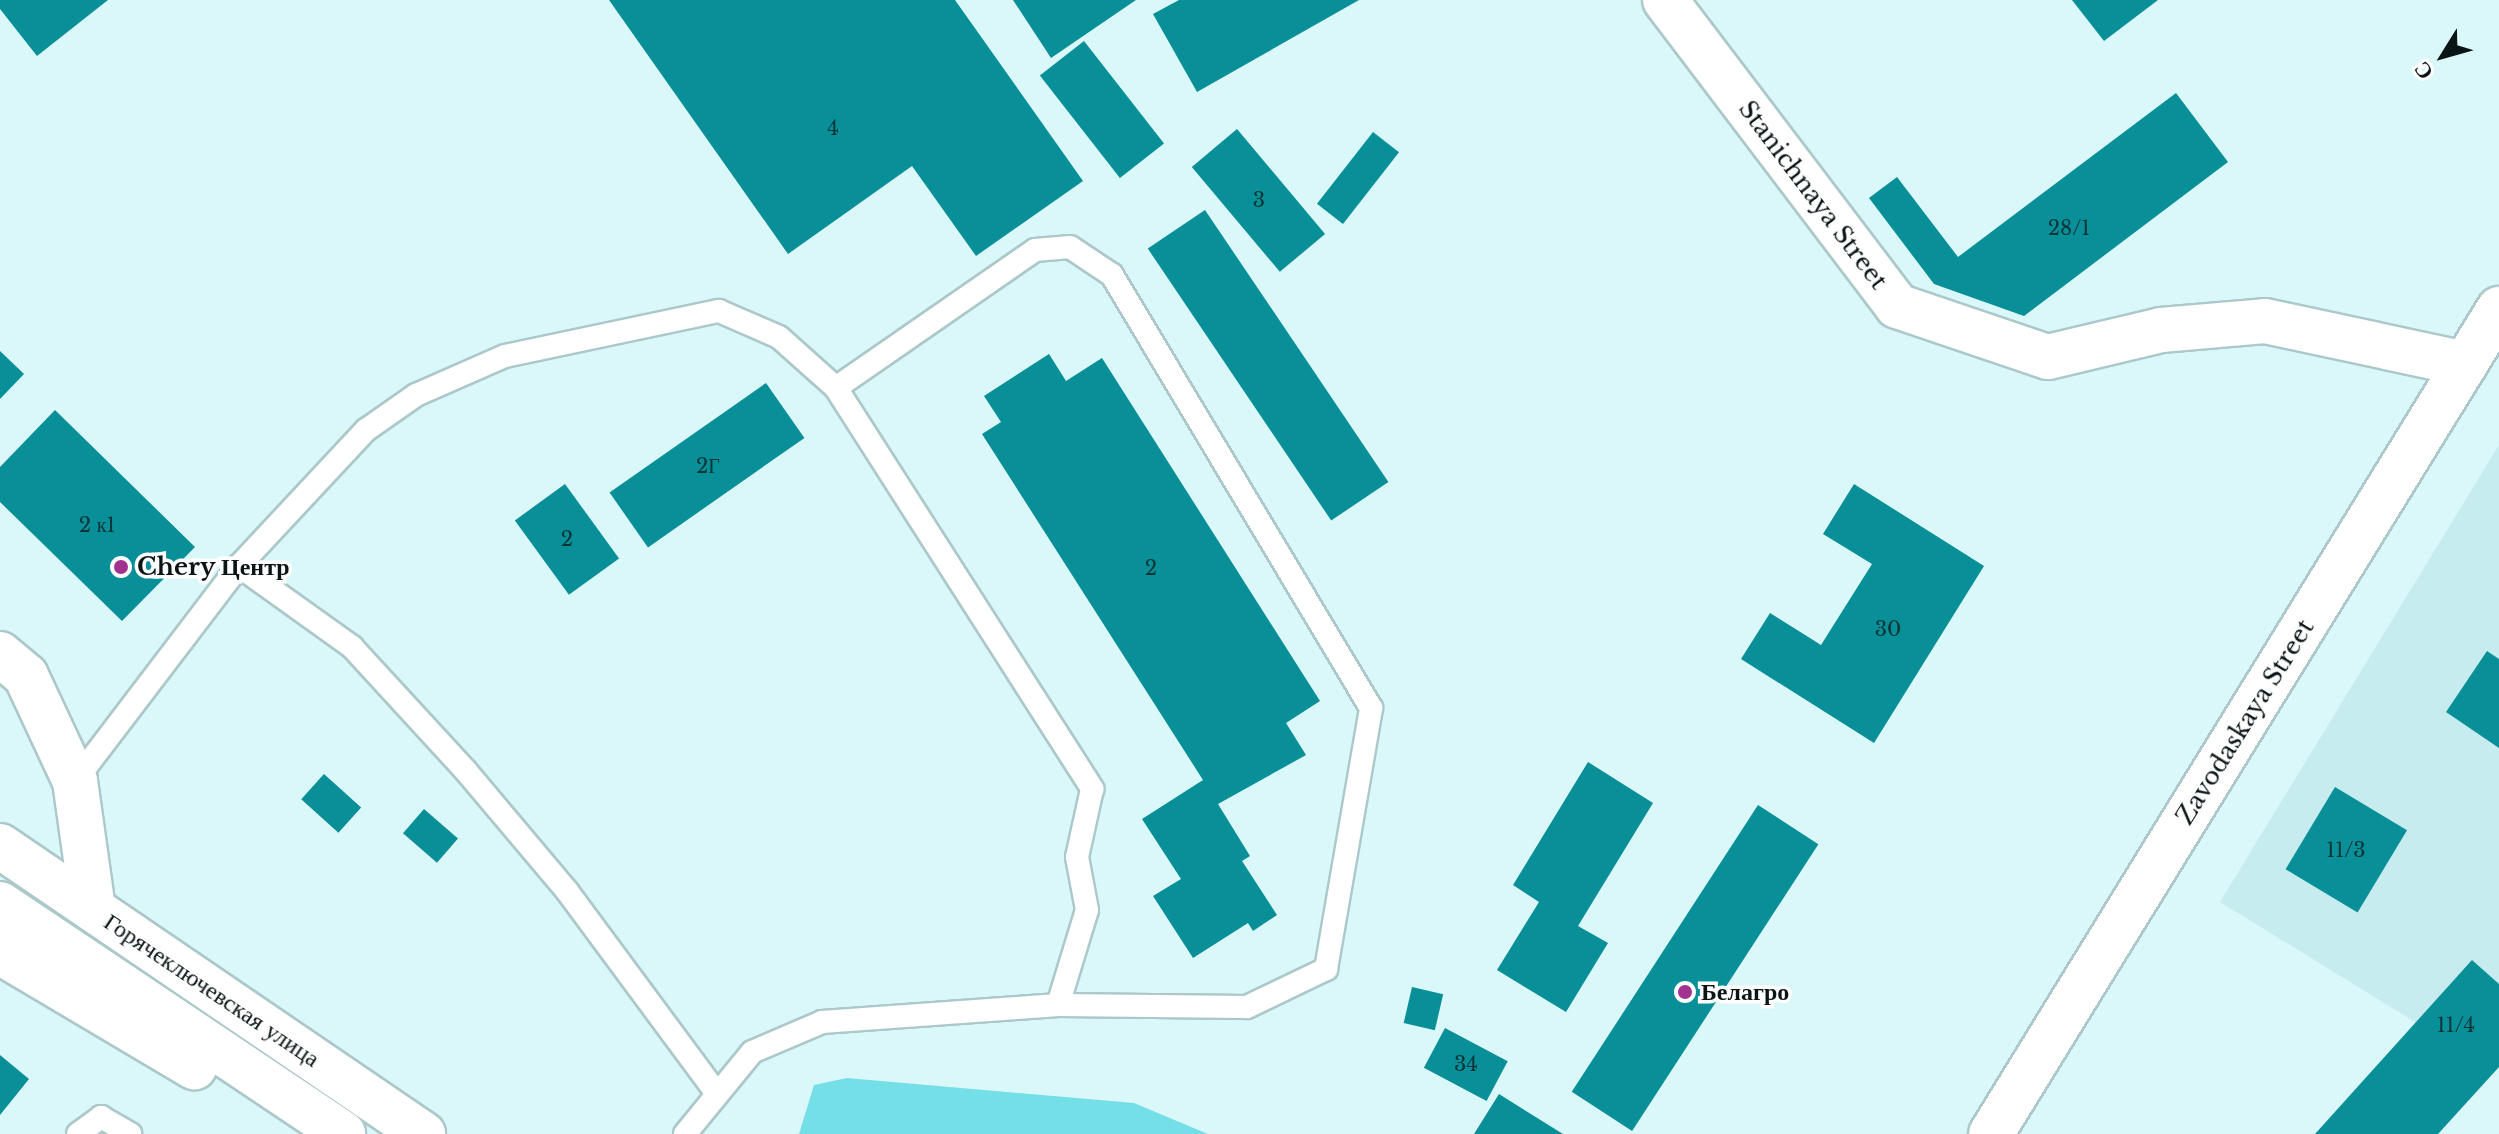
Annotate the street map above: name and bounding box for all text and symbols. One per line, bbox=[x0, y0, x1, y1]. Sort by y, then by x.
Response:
north arrow bbox=[2403, 16, 2483, 96]
text: С bbox=[2408, 56, 2439, 85]
street label: Stanichnaya Street bbox=[1733, 95, 1893, 295]
house number: 4 bbox=[827, 116, 839, 140]
house number: 3 bbox=[1253, 188, 1265, 212]
house number: 28/1 bbox=[2048, 216, 2090, 240]
house number: 2Г bbox=[696, 454, 720, 478]
house number: 2 к1 bbox=[79, 513, 115, 537]
house number: 2 bbox=[561, 527, 573, 551]
place label: Chery Центр bbox=[137, 553, 290, 581]
house number: 2 bbox=[1145, 556, 1157, 580]
marker: Chery Центр bbox=[112, 558, 130, 576]
street label: Zavodaskaya Street bbox=[2170, 614, 2320, 830]
house number: 30 bbox=[1875, 617, 1901, 641]
house number: 11/3 bbox=[2326, 838, 2366, 862]
street label: Горячеключевская улица bbox=[99, 907, 325, 1073]
place label: Белагро bbox=[1701, 978, 1789, 1006]
marker: Белагро bbox=[1676, 983, 1694, 1001]
house number: 11/4 bbox=[2437, 1013, 2475, 1037]
house number: 34 bbox=[1454, 1052, 1478, 1076]

